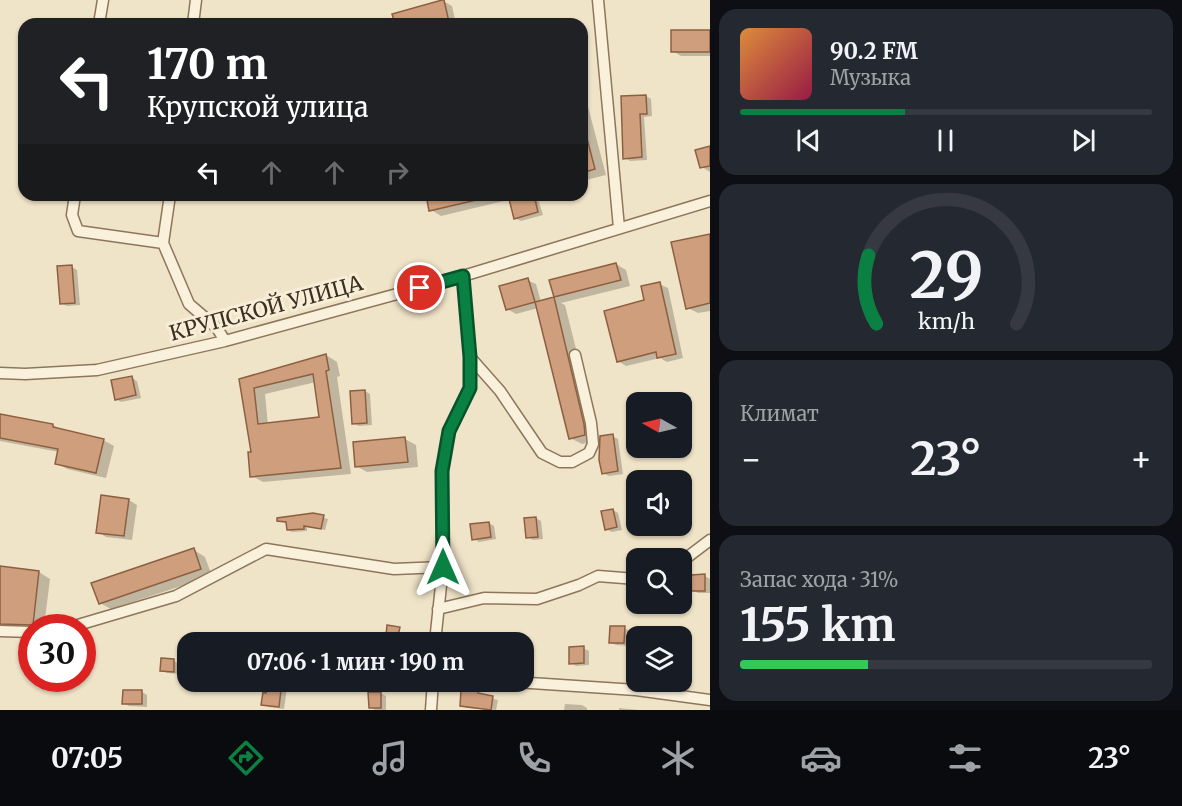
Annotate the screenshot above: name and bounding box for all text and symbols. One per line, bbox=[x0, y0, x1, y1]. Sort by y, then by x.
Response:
text: 90.2 FM bbox=[830, 37, 918, 65]
text: 170 m bbox=[147, 38, 268, 90]
icon: left bbox=[48, 42, 126, 120]
text: Музыка bbox=[830, 65, 911, 90]
text: Крупской улица bbox=[147, 90, 369, 124]
icon: previous bbox=[792, 124, 825, 157]
icon: pause bbox=[929, 124, 962, 157]
icon: next bbox=[1067, 124, 1100, 157]
icon: left bbox=[192, 156, 225, 189]
icon: ahead bbox=[255, 156, 288, 189]
icon: ahead bbox=[318, 156, 351, 189]
icon: right bbox=[381, 156, 414, 189]
text: 29 bbox=[909, 238, 983, 316]
pin bbox=[394, 262, 445, 313]
street label: КРУПСКОЙ УЛИЦА bbox=[166, 269, 366, 347]
icon: arrive bbox=[403, 271, 436, 304]
text: km/h bbox=[918, 309, 974, 336]
north arrow bbox=[626, 392, 692, 458]
map controls bbox=[626, 392, 692, 692]
text: Климат bbox=[740, 401, 819, 426]
text: 23° bbox=[910, 431, 982, 487]
text: − bbox=[740, 439, 762, 480]
text: + bbox=[1130, 439, 1152, 480]
button: sound bbox=[626, 470, 692, 536]
position arrow bbox=[411, 535, 475, 599]
button: search bbox=[626, 548, 692, 614]
text: Запас хода · 31% bbox=[740, 567, 898, 592]
text: 155 km bbox=[740, 597, 896, 653]
speed limit sign: 30 bbox=[18, 614, 96, 692]
button: layers bbox=[626, 626, 692, 692]
text: 07:06 · 1 мин · 190 m bbox=[247, 648, 464, 676]
icon: directions bbox=[225, 737, 267, 779]
icon: music bbox=[369, 737, 411, 779]
icon: phone bbox=[513, 737, 555, 779]
icon: climate bbox=[657, 737, 699, 779]
icon: car bbox=[800, 737, 842, 779]
icon: filters bbox=[944, 737, 986, 779]
text: 07:05 bbox=[51, 741, 123, 775]
text: 23° bbox=[1088, 741, 1131, 775]

